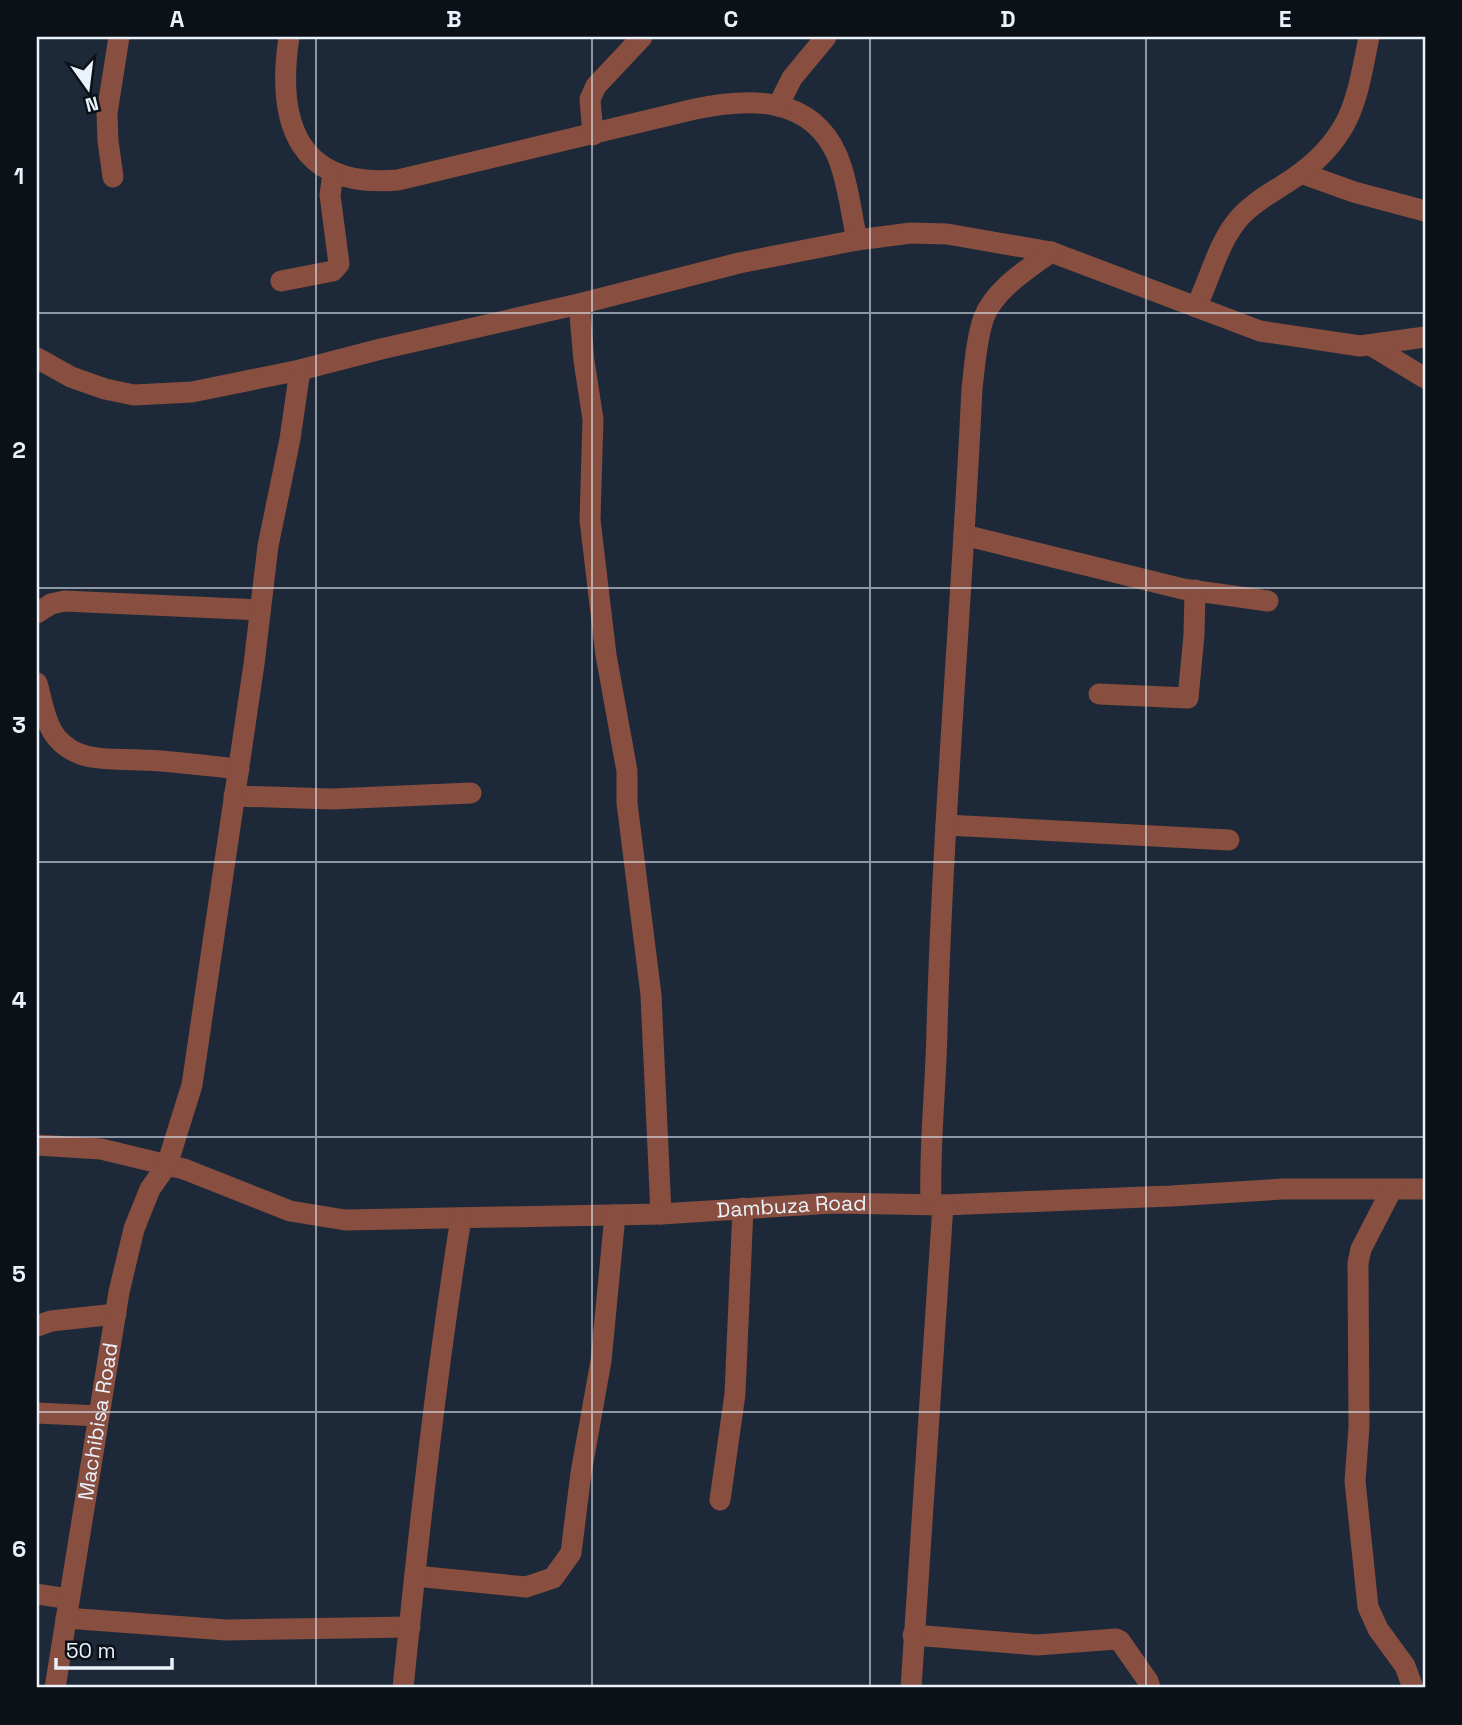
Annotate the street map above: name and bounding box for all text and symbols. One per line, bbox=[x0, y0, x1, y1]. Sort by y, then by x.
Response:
text: A bbox=[170, 4, 185, 34]
text: B bbox=[446, 4, 462, 34]
text: C bbox=[724, 4, 738, 34]
text: D bbox=[1000, 4, 1016, 34]
text: E bbox=[1279, 4, 1291, 34]
north arrow bbox=[52, 52, 122, 122]
text: N bbox=[83, 90, 101, 118]
text: 1 bbox=[14, 161, 24, 191]
text: 2 bbox=[12, 435, 26, 465]
text: 3 bbox=[12, 710, 26, 740]
text: 4 bbox=[12, 985, 27, 1015]
street label: Dambuza Road bbox=[715, 1189, 867, 1223]
text: 5 bbox=[12, 1259, 26, 1289]
street label: Machibisa Road bbox=[72, 1341, 124, 1502]
text: 6 bbox=[12, 1534, 26, 1564]
scale bar bbox=[56, 1627, 172, 1671]
text: 50 m bbox=[66, 1637, 116, 1664]

